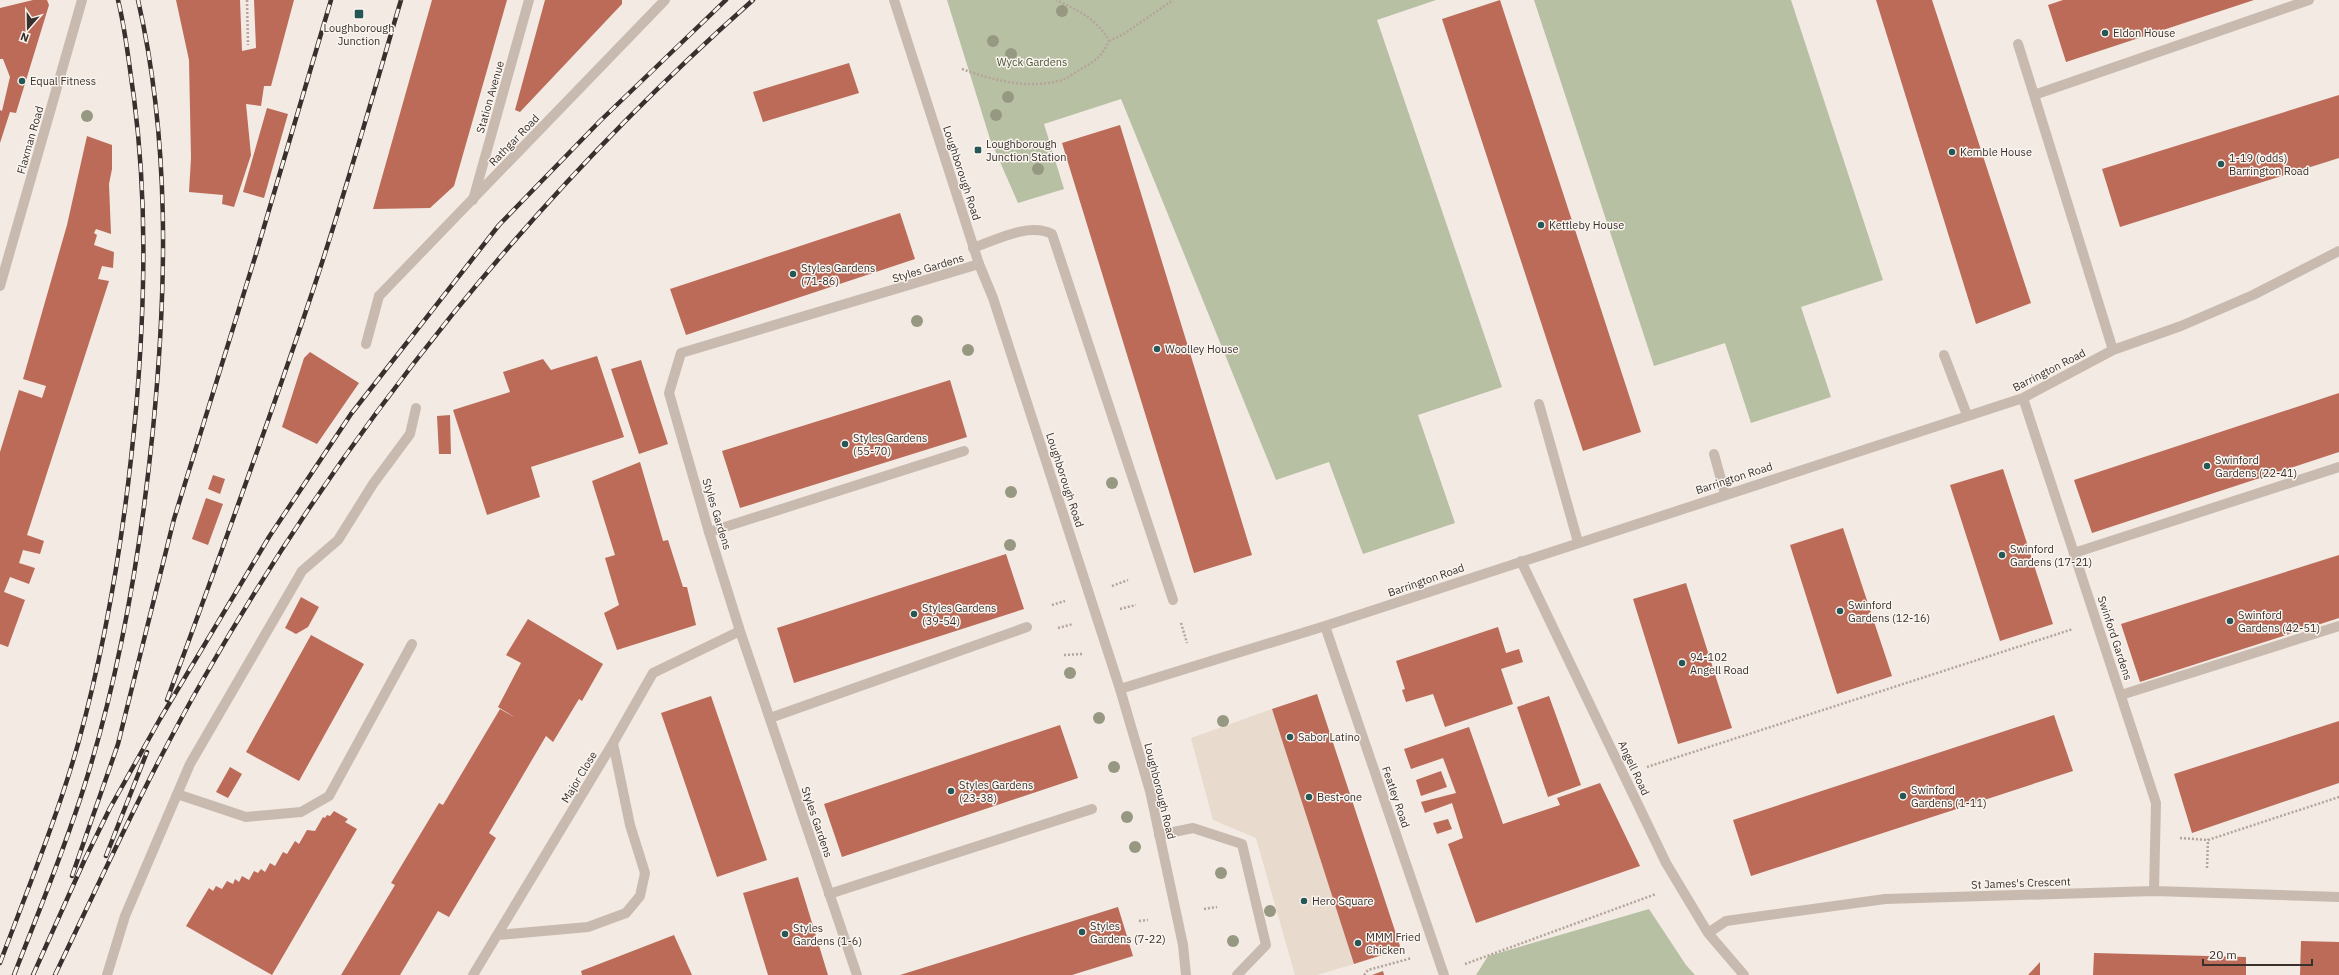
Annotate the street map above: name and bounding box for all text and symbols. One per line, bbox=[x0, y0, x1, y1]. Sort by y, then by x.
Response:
north arrow bbox=[8, 8, 48, 48]
marker: Loughborough Junction bbox=[353, 8, 365, 20]
place label: Loughborough Junction bbox=[324, 21, 394, 48]
place label: Eldon House bbox=[2113, 26, 2175, 40]
marker: Eldon House bbox=[2100, 28, 2110, 38]
text: N bbox=[18, 29, 31, 45]
park label: Wyck Gardens bbox=[997, 55, 1067, 69]
street label: Station Avenue bbox=[473, 59, 507, 135]
place label: Equal Fitness bbox=[30, 74, 96, 88]
marker: Equal Fitness bbox=[17, 76, 27, 86]
street label: Flaxman Road bbox=[14, 104, 46, 176]
street label: Rathgar Road bbox=[486, 111, 542, 169]
street label: Loughborough Road bbox=[940, 124, 984, 222]
place label: Loughborough Junction Station bbox=[986, 137, 1066, 164]
marker: Loughborough Junction Station bbox=[973, 145, 983, 155]
place label: Kemble House bbox=[1960, 145, 2032, 159]
marker: Kemble House bbox=[1947, 147, 1957, 157]
place label: 1-19 (odds) Barrington Road bbox=[2229, 151, 2309, 178]
marker: 1-19 (odds) Barrington Road bbox=[2216, 159, 2226, 169]
place label: Kettleby House bbox=[1549, 218, 1624, 232]
marker: Kettleby House bbox=[1536, 220, 1546, 230]
street label: Styles Gardens bbox=[890, 250, 966, 286]
place label: Styles Gardens (71-86) bbox=[801, 261, 875, 288]
marker: Styles Gardens (71-86) bbox=[788, 269, 798, 279]
place label: Woolley House bbox=[1165, 342, 1239, 356]
marker: Woolley House bbox=[1152, 344, 1162, 354]
street label: Barrington Road bbox=[2010, 346, 2088, 394]
place label: Styles Gardens (55-70) bbox=[853, 431, 927, 458]
street label: Loughborough Road bbox=[1043, 431, 1087, 529]
marker: Styles Gardens (55-70) bbox=[840, 439, 850, 449]
place label: Swinford Gardens (22-41) bbox=[2215, 453, 2297, 480]
street label: Barrington Road bbox=[1694, 459, 1774, 497]
marker: Swinford Gardens (22-41) bbox=[2202, 461, 2212, 471]
street label: Styles Gardens bbox=[699, 476, 735, 552]
place label: Swinford Gardens (17-21) bbox=[2010, 542, 2092, 569]
marker: Swinford Gardens (17-21) bbox=[1997, 550, 2007, 560]
street label: Barrington Road bbox=[1386, 560, 1466, 600]
street label: Swinford Gardens bbox=[2095, 594, 2135, 682]
place label: Swinford Gardens (12-16) bbox=[1848, 598, 1930, 625]
place label: Styles Gardens (39-54) bbox=[922, 601, 996, 628]
marker: Swinford Gardens (12-16) bbox=[1835, 606, 1845, 616]
place label: Swinford Gardens (42-51) bbox=[2238, 608, 2320, 635]
marker: Styles Gardens (39-54) bbox=[909, 609, 919, 619]
marker: Swinford Gardens (42-51) bbox=[2225, 616, 2235, 626]
place label: 94-102 Angell Road bbox=[1690, 650, 1749, 677]
marker: 94-102 Angell Road bbox=[1677, 658, 1687, 668]
place label: Sabor Latino bbox=[1298, 730, 1360, 744]
marker: Sabor Latino bbox=[1285, 732, 1295, 742]
street label: Angell Road bbox=[1615, 738, 1653, 798]
street label: Loughborough Road bbox=[1141, 741, 1179, 841]
street label: Major Close bbox=[558, 749, 600, 805]
street label: Featley Road bbox=[1379, 764, 1413, 830]
place label: Styles Gardens (23-38) bbox=[959, 778, 1033, 805]
place label: Swinford Gardens (1-11) bbox=[1911, 783, 1987, 810]
street label: Styles Gardens bbox=[798, 785, 836, 859]
marker: Styles Gardens (23-38) bbox=[946, 786, 956, 796]
place label: Best-one bbox=[1317, 790, 1362, 804]
marker: Swinford Gardens (1-11) bbox=[1898, 791, 1908, 801]
marker: Best-one bbox=[1304, 792, 1314, 802]
street label: St James's Crescent bbox=[1971, 874, 2071, 892]
place label: Hero Square bbox=[1312, 894, 1373, 908]
marker: Hero Square bbox=[1299, 896, 1309, 906]
place label: Styles Gardens (7-22) bbox=[1090, 919, 1166, 946]
place label: Styles Gardens (1-6) bbox=[793, 921, 862, 948]
marker: Styles Gardens (7-22) bbox=[1077, 927, 1087, 937]
marker: Styles Gardens (1-6) bbox=[780, 929, 790, 939]
place label: MMM Fried Chicken bbox=[1366, 930, 1421, 957]
marker: MMM Fried Chicken bbox=[1353, 938, 1363, 948]
scale bar bbox=[2203, 941, 2312, 967]
text: 20 m bbox=[2209, 947, 2237, 962]

